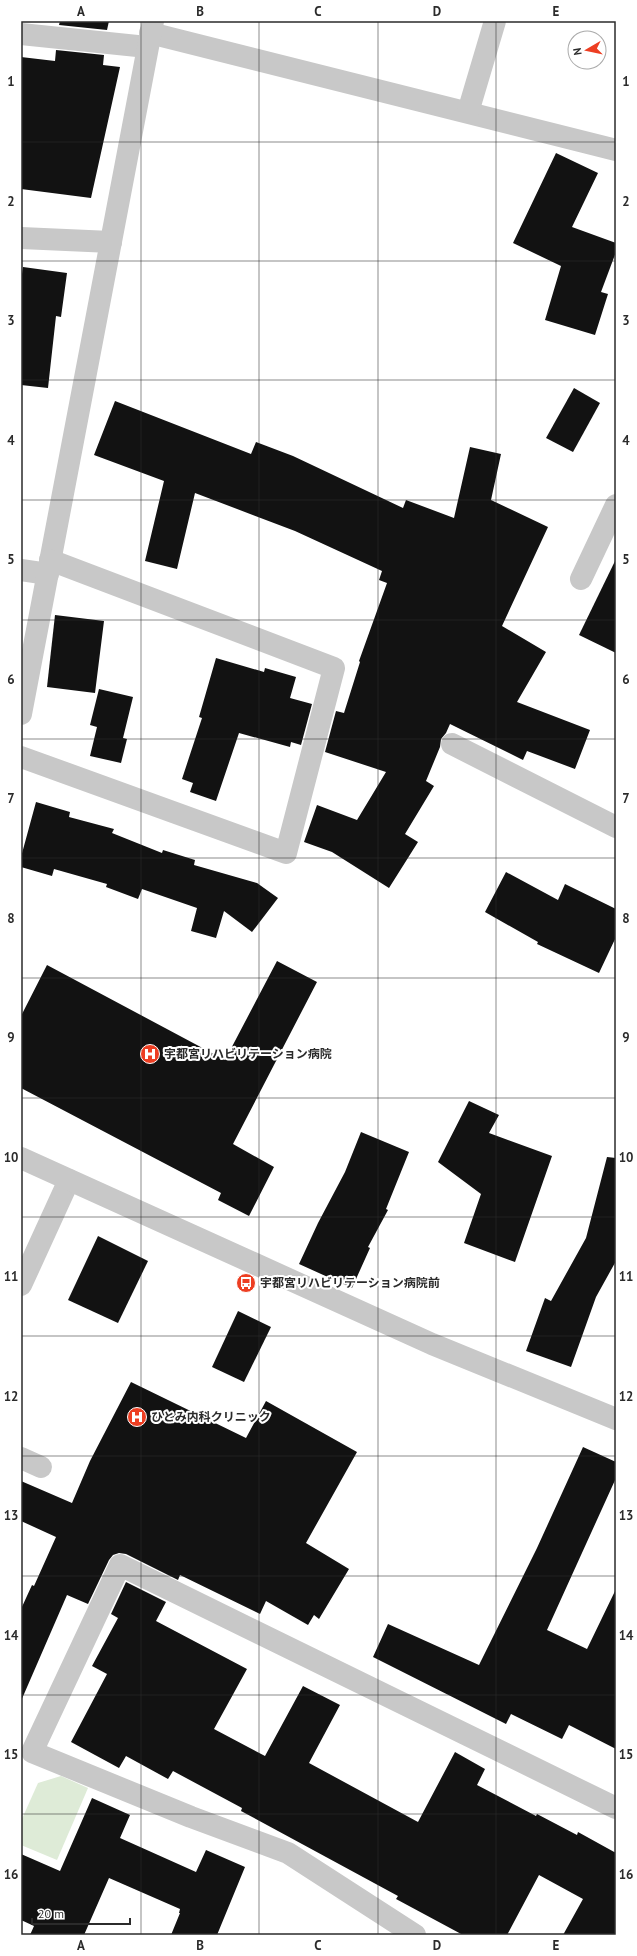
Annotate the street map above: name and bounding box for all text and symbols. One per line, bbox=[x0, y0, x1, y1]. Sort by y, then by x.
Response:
text: A bbox=[77, 3, 85, 20]
text: B bbox=[196, 3, 204, 20]
text: C bbox=[314, 3, 322, 20]
text: D bbox=[433, 3, 441, 20]
text: E bbox=[553, 3, 560, 20]
north arrow bbox=[567, 30, 607, 70]
text: N bbox=[570, 47, 585, 56]
text: 1 bbox=[7, 73, 15, 90]
text: 1 bbox=[622, 73, 630, 90]
text: 2 bbox=[7, 193, 15, 210]
text: 2 bbox=[622, 193, 630, 210]
text: 3 bbox=[7, 312, 15, 329]
text: 3 bbox=[622, 312, 630, 329]
text: 4 bbox=[7, 432, 15, 449]
text: 4 bbox=[622, 432, 630, 449]
text: 5 bbox=[7, 551, 15, 568]
text: 5 bbox=[622, 551, 630, 568]
text: 6 bbox=[7, 671, 15, 688]
text: 6 bbox=[622, 671, 630, 688]
text: 7 bbox=[7, 790, 15, 807]
text: 7 bbox=[622, 790, 630, 807]
text: 8 bbox=[7, 910, 15, 927]
text: 8 bbox=[622, 910, 630, 927]
text: 9 bbox=[7, 1029, 15, 1046]
text: 9 bbox=[622, 1029, 630, 1046]
hospital icon: 宇都宮リハビリテーション病院 bbox=[139, 1043, 161, 1065]
place label: 宇都宮リハビリテーション病院 bbox=[164, 1046, 332, 1061]
text: 10 bbox=[4, 1149, 18, 1166]
text: 10 bbox=[619, 1149, 633, 1166]
text: 11 bbox=[4, 1268, 18, 1285]
text: 11 bbox=[619, 1268, 633, 1285]
bus stop icon: 宇都宮リハビリテーション病院前 bbox=[235, 1272, 257, 1294]
place label: 宇都宮リハビリテーション病院前 bbox=[260, 1275, 440, 1290]
text: 12 bbox=[4, 1388, 18, 1405]
text: 12 bbox=[619, 1388, 633, 1405]
hospital icon: ひとみ内科クリニック bbox=[126, 1406, 148, 1428]
place label: ひとみ内科クリニック bbox=[151, 1409, 271, 1424]
text: 13 bbox=[4, 1507, 18, 1524]
text: 13 bbox=[619, 1507, 633, 1524]
text: 14 bbox=[4, 1627, 19, 1644]
text: 14 bbox=[619, 1627, 634, 1644]
text: 15 bbox=[4, 1746, 18, 1763]
text: 15 bbox=[619, 1746, 633, 1763]
text: 16 bbox=[4, 1866, 18, 1883]
text: 16 bbox=[619, 1866, 633, 1883]
scale bar bbox=[32, 1900, 130, 1926]
text: 20 m bbox=[38, 1906, 64, 1921]
text: A bbox=[77, 1937, 85, 1954]
text: B bbox=[196, 1937, 204, 1954]
text: C bbox=[314, 1937, 322, 1954]
text: D bbox=[433, 1937, 441, 1954]
text: E bbox=[553, 1937, 560, 1954]

